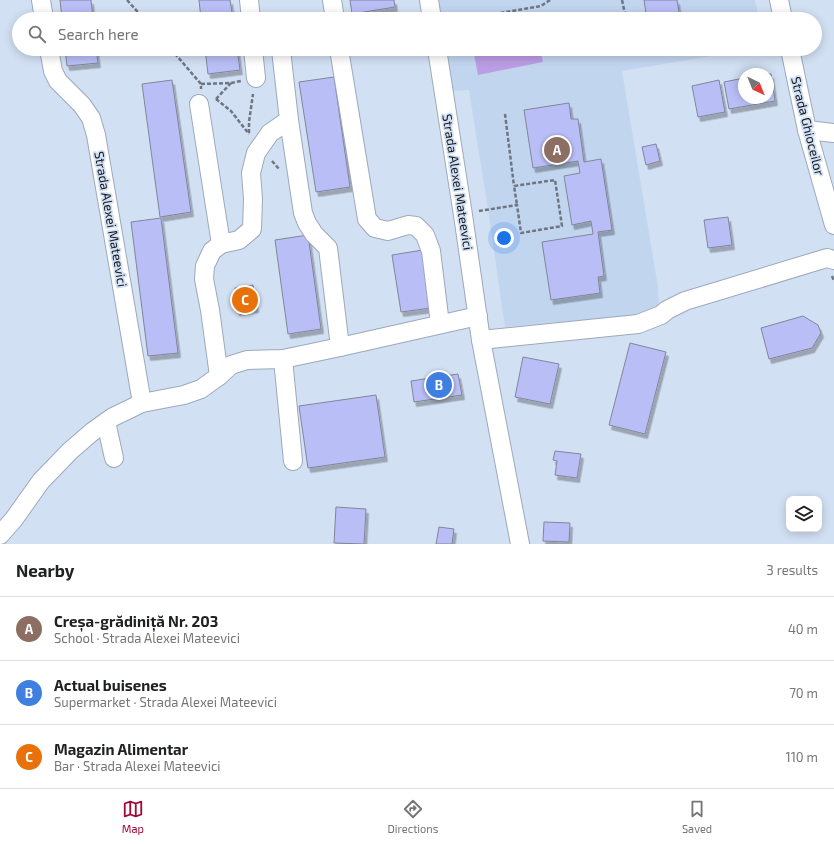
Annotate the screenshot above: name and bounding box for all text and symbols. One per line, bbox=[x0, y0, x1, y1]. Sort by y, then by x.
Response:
search box bbox=[12, 12, 822, 56]
icon: search bbox=[26, 23, 48, 45]
text: Search here bbox=[58, 25, 139, 43]
north arrow bbox=[738, 68, 774, 104]
street label: Strada Ghioceilor bbox=[788, 75, 828, 177]
street label: Strada Alexei Mateevici bbox=[439, 113, 477, 251]
pin: A bbox=[544, 135, 570, 165]
street label: Strada Alexei Mateevici bbox=[91, 150, 131, 288]
your location bbox=[494, 228, 514, 248]
pin: C bbox=[232, 285, 258, 315]
pin: B bbox=[426, 370, 452, 400]
map controls bbox=[786, 496, 822, 532]
button: layers bbox=[786, 496, 822, 532]
text: Nearby bbox=[16, 560, 74, 580]
text: 3 results bbox=[767, 562, 818, 578]
text: Creșa-grădiniță Nr. 203 bbox=[54, 612, 218, 630]
text: A bbox=[25, 621, 33, 637]
text: 40 m bbox=[788, 621, 818, 637]
text: School · Strada Alexei Mateevici bbox=[54, 630, 240, 646]
text: Actual buisenes bbox=[54, 676, 167, 694]
text: B bbox=[25, 685, 33, 701]
text: 70 m bbox=[789, 685, 818, 701]
text: Supermarket · Strada Alexei Mateevici bbox=[54, 694, 277, 710]
text: Magazin Alimentar bbox=[54, 740, 188, 758]
text: C bbox=[25, 749, 33, 765]
text: 110 m bbox=[786, 749, 818, 765]
text: Bar · Strada Alexei Mateevici bbox=[54, 758, 221, 774]
tab: Map bbox=[122, 798, 144, 835]
tab: Directions bbox=[388, 798, 438, 835]
tab: Saved bbox=[682, 798, 712, 835]

